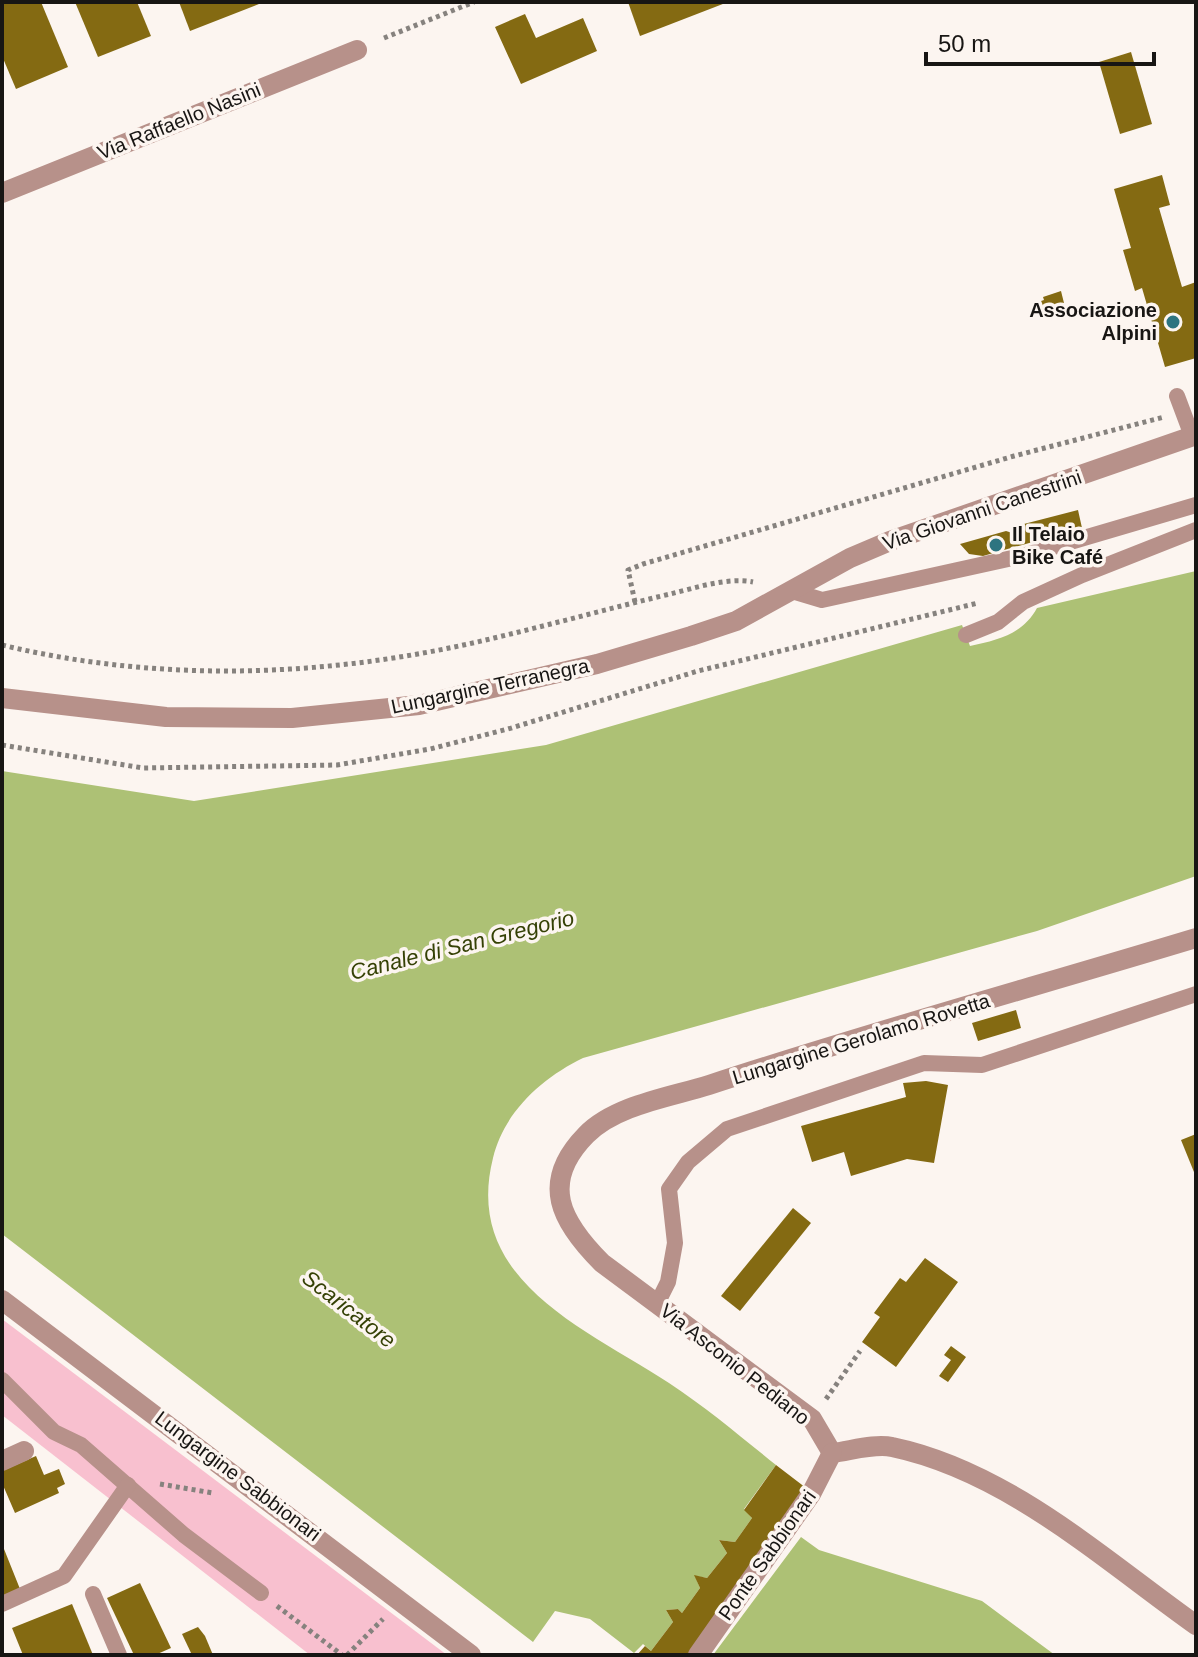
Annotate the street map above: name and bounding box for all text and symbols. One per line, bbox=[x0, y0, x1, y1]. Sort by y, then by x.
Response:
scale bar bbox=[926, 16, 1154, 66]
text: 50 m bbox=[938, 30, 991, 57]
street label: Via Raffaello Nasini bbox=[94, 78, 264, 164]
place label: Associazione Alpini bbox=[1029, 299, 1157, 344]
marker: Associazione Alpini bbox=[1164, 313, 1182, 331]
street label: Via Giovanni Canestrini bbox=[880, 466, 1084, 554]
place label: Il Telaio Bike Café bbox=[1012, 523, 1103, 568]
marker: Il Telaio Bike Café bbox=[987, 536, 1005, 554]
street label: Lungargine Terranegra bbox=[389, 654, 592, 718]
water label: Canale di San Gregorio bbox=[347, 905, 577, 985]
street label: Lungargine Gerolamo Rovetta bbox=[730, 989, 993, 1089]
water label: Scaricatore bbox=[297, 1265, 401, 1353]
street label: Via Asconio Pediano bbox=[656, 1299, 814, 1429]
street label: Lungargine Sabbionari bbox=[151, 1407, 325, 1545]
street label: Ponte Sabbionari bbox=[714, 1486, 820, 1624]

